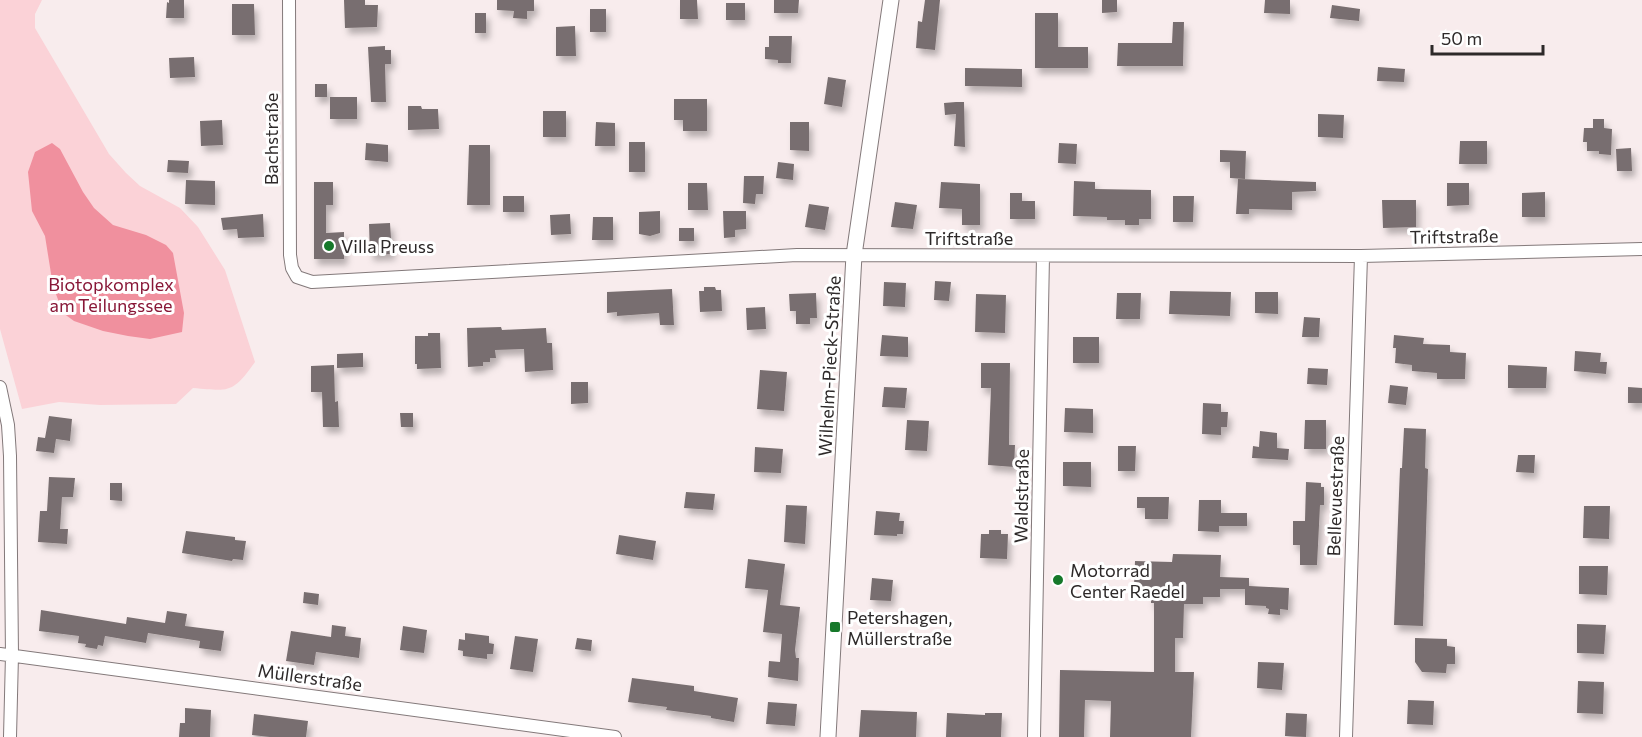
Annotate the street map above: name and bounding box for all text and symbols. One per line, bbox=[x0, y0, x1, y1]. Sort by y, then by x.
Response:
scale bar bbox=[1432, 18, 1543, 56]
text: 50 m bbox=[1441, 27, 1482, 49]
street label: Bachstraße bbox=[260, 93, 282, 185]
street label: Triftstraße bbox=[1409, 224, 1499, 248]
street label: Triftstraße bbox=[925, 227, 1013, 249]
place label: Villa Preuss bbox=[341, 235, 434, 257]
marker: Villa Preuss bbox=[322, 239, 336, 253]
park label: Biotopkomplex am Teilungssee bbox=[48, 273, 174, 316]
street label: Wilhelm-Pieck-Straße bbox=[813, 275, 845, 457]
street label: Bellevuestraße bbox=[1322, 435, 1348, 557]
street label: Waldstraße bbox=[1009, 449, 1033, 543]
place label: Motorrad Center Raedel bbox=[1070, 559, 1185, 602]
marker: Motorrad Center Raedel bbox=[1051, 573, 1065, 587]
place label: Petershagen, Müllerstraße bbox=[847, 606, 952, 649]
marker: Petershagen, Müllerstraße bbox=[828, 620, 842, 634]
street label: Müllerstraße bbox=[256, 659, 364, 695]

